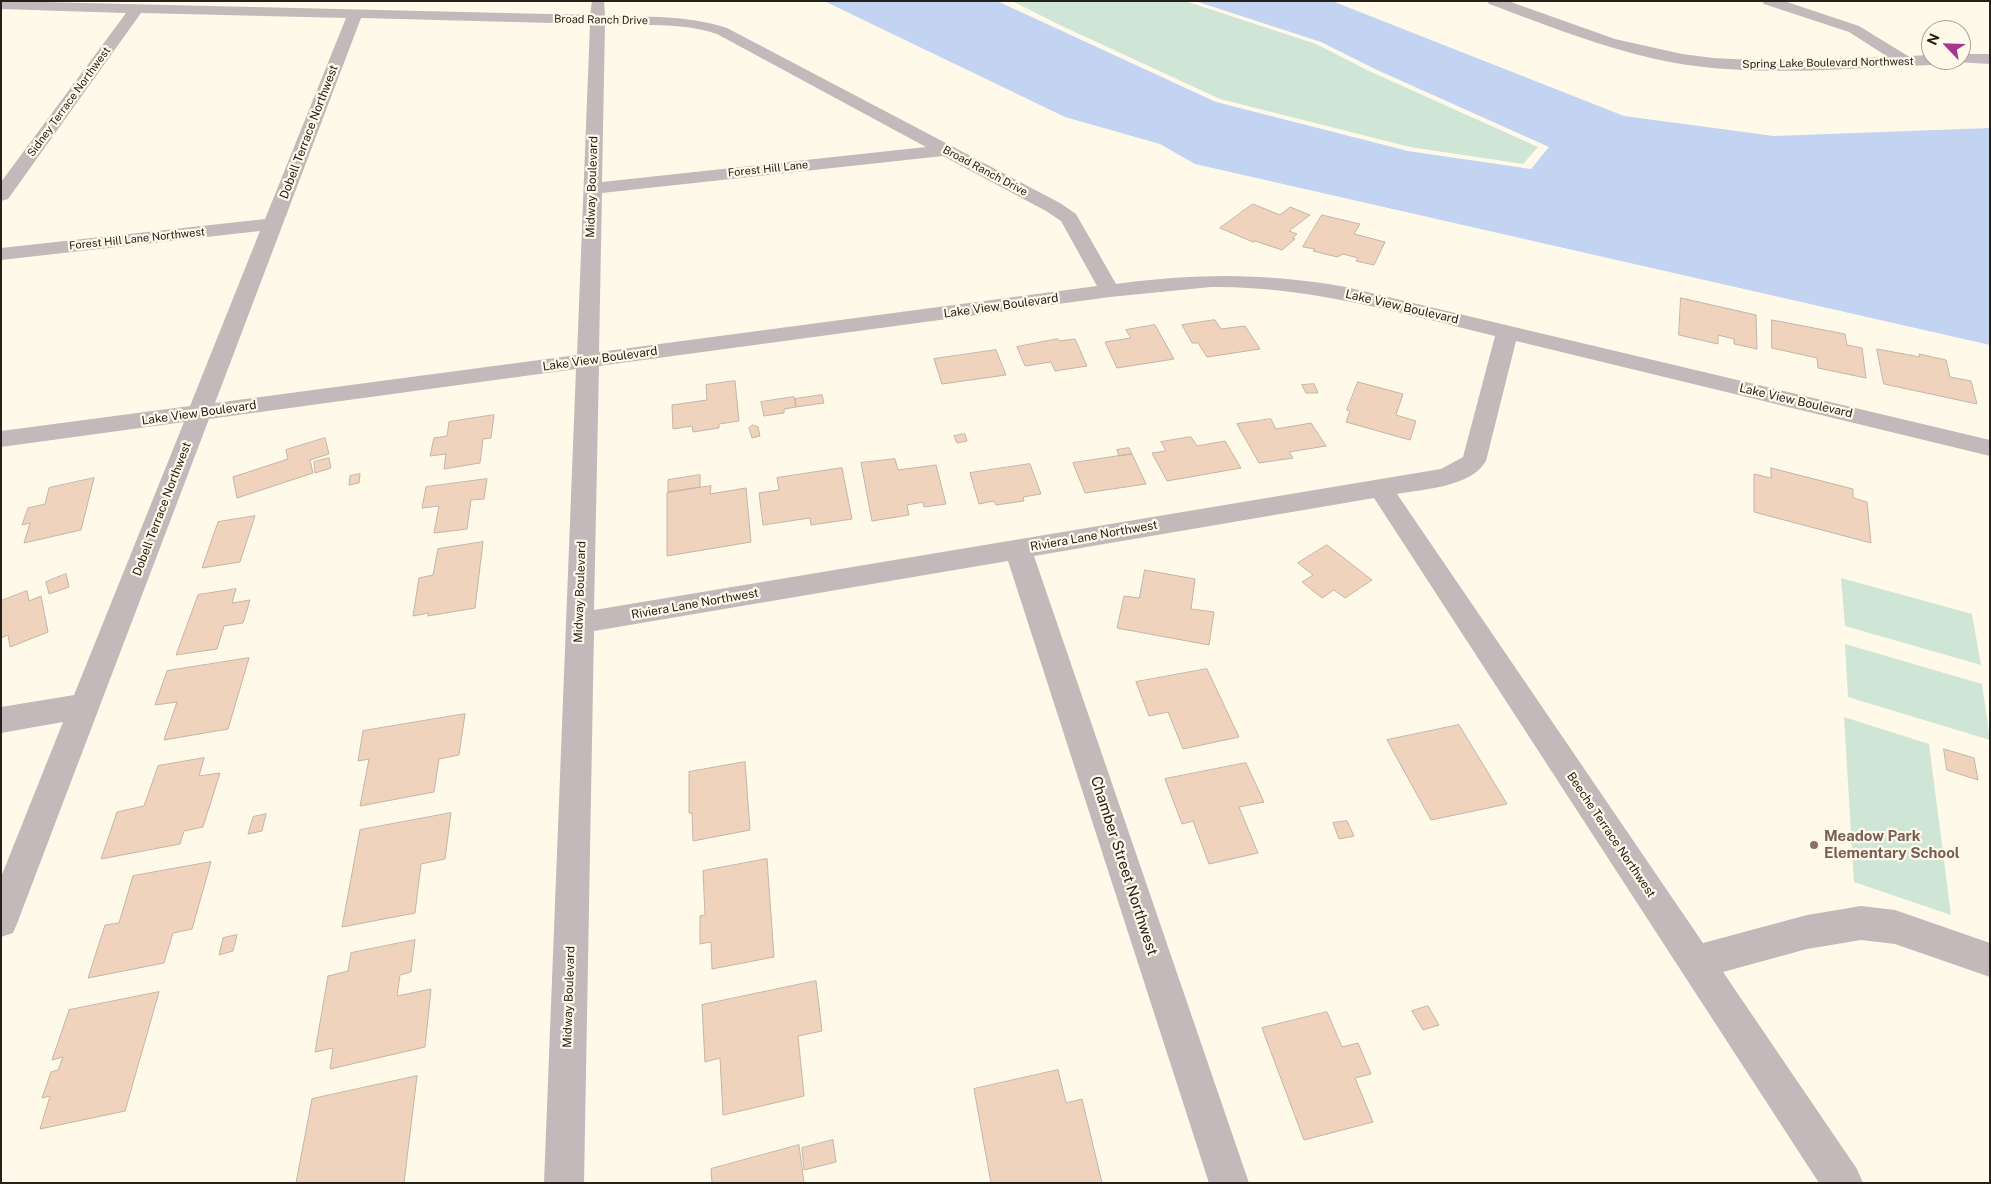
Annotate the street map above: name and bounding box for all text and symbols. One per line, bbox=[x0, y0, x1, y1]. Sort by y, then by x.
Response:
street label: Broad Ranch Drive bbox=[554, 13, 648, 27]
north arrow bbox=[1921, 20, 1971, 70]
text: N bbox=[1924, 31, 1943, 48]
street label: Sidney Terrace Northwest bbox=[25, 45, 113, 159]
street label: Spring Lake Boulevard Northwest bbox=[1742, 55, 1914, 71]
street label: Dobell Terrace Northwest bbox=[277, 63, 341, 201]
street label: Midway Boulevard bbox=[583, 136, 601, 238]
street label: Broad Ranch Drive bbox=[940, 143, 1030, 199]
street label: Forest Hill Lane bbox=[727, 158, 809, 180]
street label: Forest Hill Lane Northwest bbox=[68, 225, 206, 253]
street label: Lake View Boulevard bbox=[1344, 287, 1460, 327]
street label: Lake View Boulevard bbox=[943, 291, 1059, 321]
street label: Lake View Boulevard bbox=[542, 344, 658, 374]
street label: Lake View Boulevard bbox=[1738, 381, 1854, 421]
street label: Lake View Boulevard bbox=[141, 398, 257, 428]
street label: Dobell Terrace Northwest bbox=[130, 440, 194, 578]
street label: Riviera Lane Northwest bbox=[1029, 518, 1159, 554]
street label: Midway Boulevard bbox=[571, 541, 589, 643]
street label: Riviera Lane Northwest bbox=[630, 586, 760, 622]
street label: Beeche Terrace Northwest bbox=[1564, 770, 1658, 900]
street label: Chamber Street Northwest bbox=[1086, 774, 1162, 958]
place label: Meadow Park Elementary School bbox=[1824, 827, 1960, 862]
marker: Meadow Park Elementary School bbox=[1808, 839, 1820, 851]
street label: Midway Boulevard bbox=[560, 946, 578, 1048]

